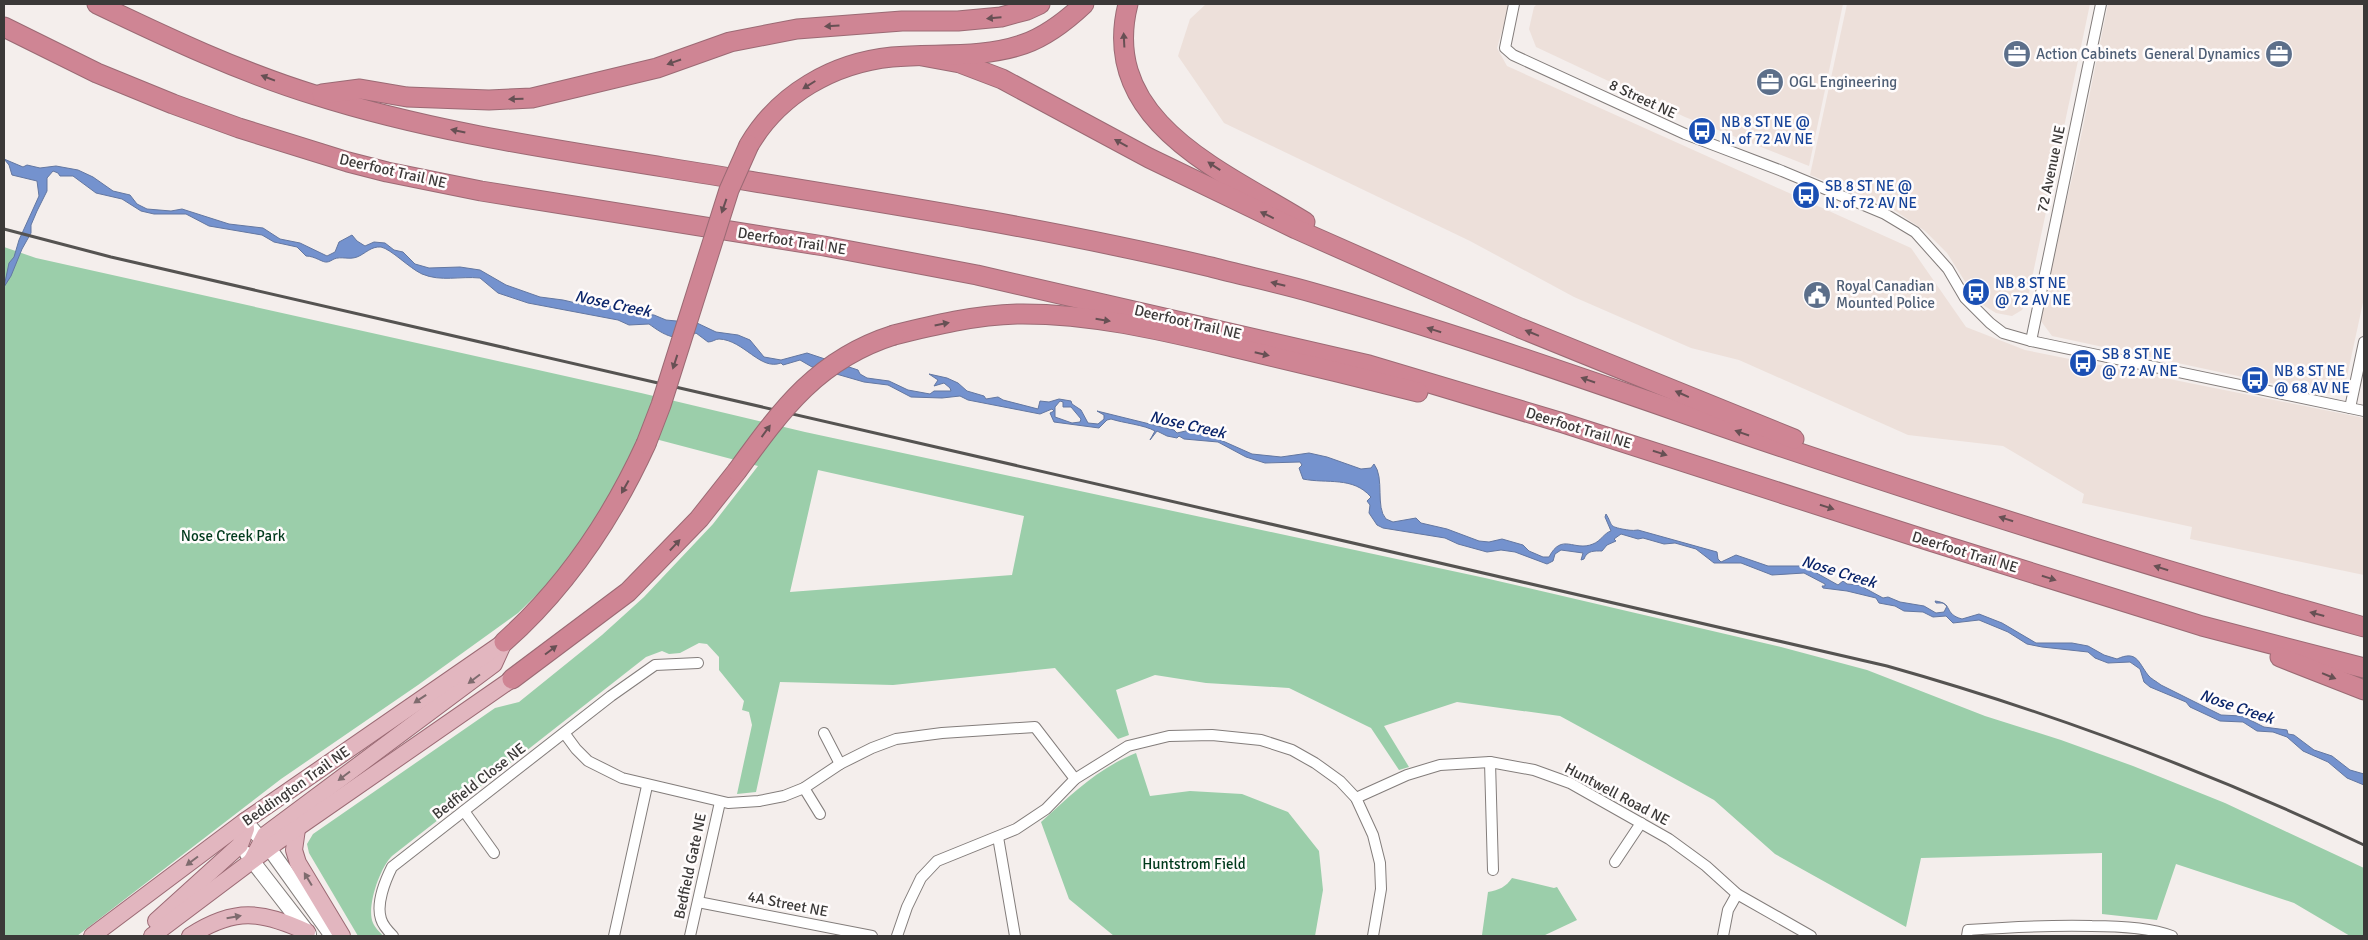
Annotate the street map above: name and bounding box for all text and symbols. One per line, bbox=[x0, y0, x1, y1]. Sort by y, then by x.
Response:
one-way arrow bbox=[985, 14, 1001, 22]
one-way arrow bbox=[823, 22, 839, 30]
one-way arrow bbox=[1120, 32, 1128, 48]
office icon: Action Cabinets bbox=[2002, 39, 2032, 69]
office icon: General Dynamics bbox=[2264, 39, 2294, 69]
place label: Action Cabinets bbox=[2036, 45, 2137, 63]
place label: General Dynamics bbox=[2144, 45, 2260, 63]
one-way arrow bbox=[666, 58, 681, 66]
office icon: OGL Engineering bbox=[1755, 67, 1785, 97]
place label: OGL Engineering bbox=[1789, 73, 1897, 91]
one-way arrow bbox=[260, 74, 275, 81]
street label: 8 Street NE bbox=[1606, 76, 1680, 122]
one-way arrow bbox=[802, 80, 815, 89]
one-way arrow bbox=[508, 95, 524, 103]
place label: NB 8 ST NE @ N. of 72 AV NE bbox=[1721, 113, 1813, 148]
bus stop icon: NB 8 ST NE @ N. of 72 AV NE bbox=[1687, 116, 1717, 146]
street label: 72 Avenue NE bbox=[2033, 124, 2069, 214]
one-way arrow bbox=[450, 127, 466, 135]
one-way arrow bbox=[1115, 138, 1128, 147]
street label: Deerfoot Trail NE bbox=[338, 150, 448, 192]
one-way arrow bbox=[1207, 161, 1220, 170]
place label: SB 8 ST NE @ N. of 72 AV NE bbox=[1825, 177, 1917, 212]
bus stop icon: SB 8 ST NE @ N. of 72 AV NE bbox=[1791, 180, 1821, 210]
one-way arrow bbox=[720, 199, 727, 214]
one-way arrow bbox=[1260, 211, 1274, 219]
street label: Deerfoot Trail NE bbox=[736, 224, 848, 258]
place label: NB 8 ST NE @ 72 AV NE bbox=[1995, 274, 2071, 309]
place label: Royal Canadian Mounted Police bbox=[1836, 277, 1935, 312]
bus stop icon: NB 8 ST NE @ 72 AV NE bbox=[1961, 277, 1991, 307]
one-way arrow bbox=[1271, 280, 1286, 288]
public building icon: Royal Canadian Mounted Police bbox=[1802, 280, 1832, 310]
water label: Nose Creek bbox=[573, 286, 654, 322]
street label: Deerfoot Trail NE bbox=[1133, 301, 1243, 343]
one-way arrow bbox=[1096, 316, 1112, 324]
one-way arrow bbox=[934, 319, 950, 327]
one-way arrow bbox=[1426, 325, 1441, 333]
one-way arrow bbox=[1524, 329, 1539, 337]
place label: SB 8 ST NE @ 72 AV NE bbox=[2102, 345, 2178, 380]
bus stop icon: SB 8 ST NE @ 72 AV NE bbox=[2068, 348, 2098, 378]
one-way arrow bbox=[1255, 350, 1270, 358]
one-way arrow bbox=[671, 354, 679, 369]
place label: NB 8 ST NE @ 68 AV NE bbox=[2274, 362, 2350, 397]
bus stop icon: NB 8 ST NE @ 68 AV NE bbox=[2240, 365, 2270, 395]
one-way arrow bbox=[1581, 376, 1596, 384]
one-way arrow bbox=[1675, 390, 1689, 398]
street label: Deerfoot Trail NE bbox=[1524, 403, 1634, 453]
water label: Nose Creek bbox=[1148, 407, 1229, 444]
one-way arrow bbox=[761, 424, 771, 438]
one-way arrow bbox=[1734, 429, 1749, 437]
one-way arrow bbox=[1653, 450, 1668, 458]
one-way arrow bbox=[620, 481, 629, 494]
one-way arrow bbox=[1820, 504, 1835, 512]
one-way arrow bbox=[1999, 515, 2014, 523]
park label: Nose Creek Park bbox=[181, 527, 286, 545]
street label: Deerfoot Trail NE bbox=[1910, 527, 2020, 577]
one-way arrow bbox=[669, 539, 681, 551]
water label: Nose Creek bbox=[1799, 551, 1880, 593]
one-way arrow bbox=[2154, 564, 2169, 572]
one-way arrow bbox=[2041, 575, 2056, 582]
one-way arrow bbox=[2310, 610, 2325, 618]
one-way arrow bbox=[544, 644, 557, 655]
one-way arrow bbox=[2321, 673, 2336, 680]
one-way arrow bbox=[467, 674, 481, 684]
water label: Nose Creek bbox=[2197, 685, 2278, 730]
one-way arrow bbox=[414, 694, 427, 704]
street label: Bedfield Close NE bbox=[429, 739, 529, 823]
street label: Beddington Trail NE bbox=[239, 742, 353, 830]
street label: Huntwell Road NE bbox=[1562, 759, 1672, 829]
one-way arrow bbox=[337, 771, 351, 781]
street label: Bedfield Gate NE bbox=[670, 811, 710, 921]
one-way arrow bbox=[186, 855, 199, 866]
park label: Huntstrom Field bbox=[1142, 855, 1246, 873]
one-way arrow bbox=[303, 873, 312, 886]
street label: 4A Street NE bbox=[746, 887, 830, 921]
one-way arrow bbox=[227, 912, 243, 920]

